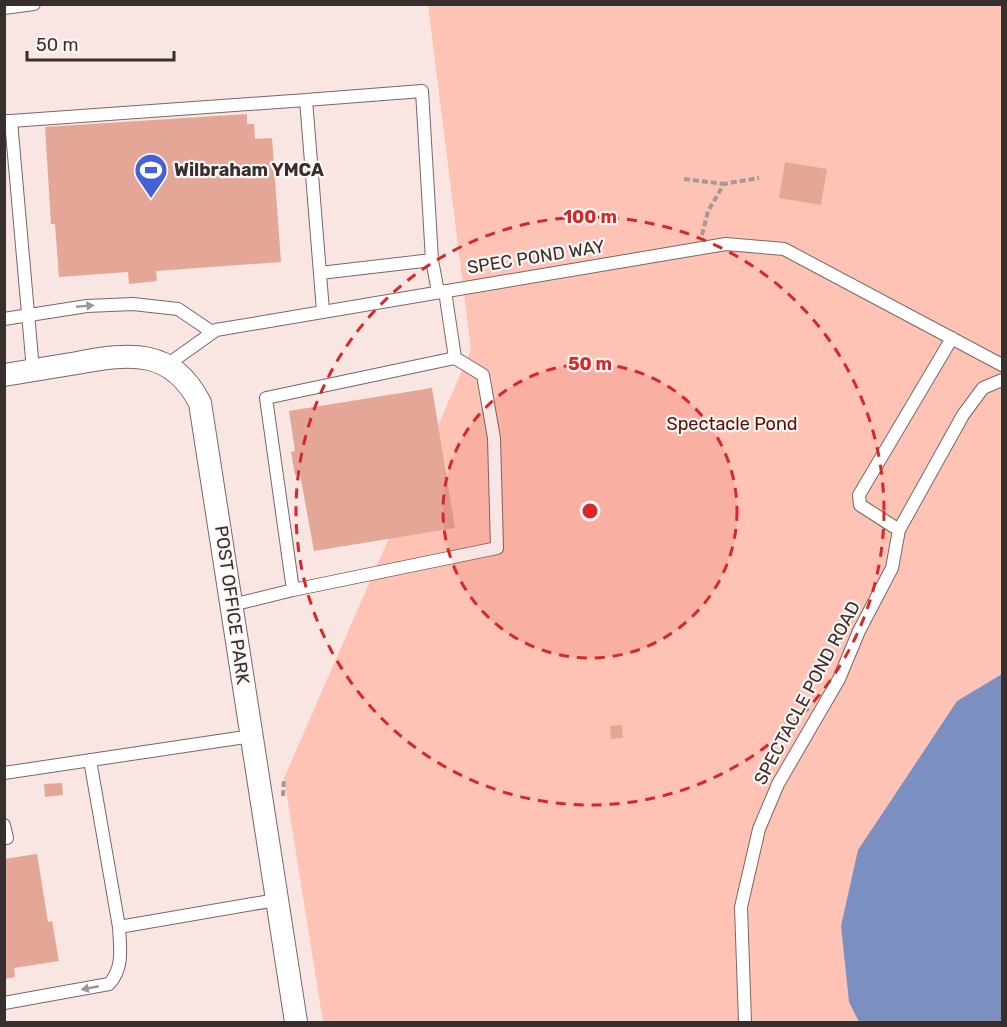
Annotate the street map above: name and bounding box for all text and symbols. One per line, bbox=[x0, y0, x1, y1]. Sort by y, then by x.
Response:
scale bar bbox=[27, 24, 174, 62]
text: 50 m bbox=[36, 34, 79, 56]
sports icon: Wilbraham YMCA bbox=[133, 152, 169, 199]
place label: Wilbraham YMCA bbox=[174, 159, 324, 181]
text: 100 m bbox=[563, 206, 617, 228]
street label: SPEC POND WAY bbox=[466, 235, 607, 279]
one-way arrow bbox=[76, 301, 95, 311]
text: 50 m bbox=[568, 353, 612, 375]
park label: Spectacle Pond bbox=[666, 413, 798, 435]
centre of rings bbox=[580, 501, 600, 521]
street label: POST OFFICE PARK bbox=[210, 524, 254, 686]
street label: SPECTACLE POND ROAD bbox=[749, 597, 865, 789]
one-way arrow bbox=[80, 984, 99, 993]

